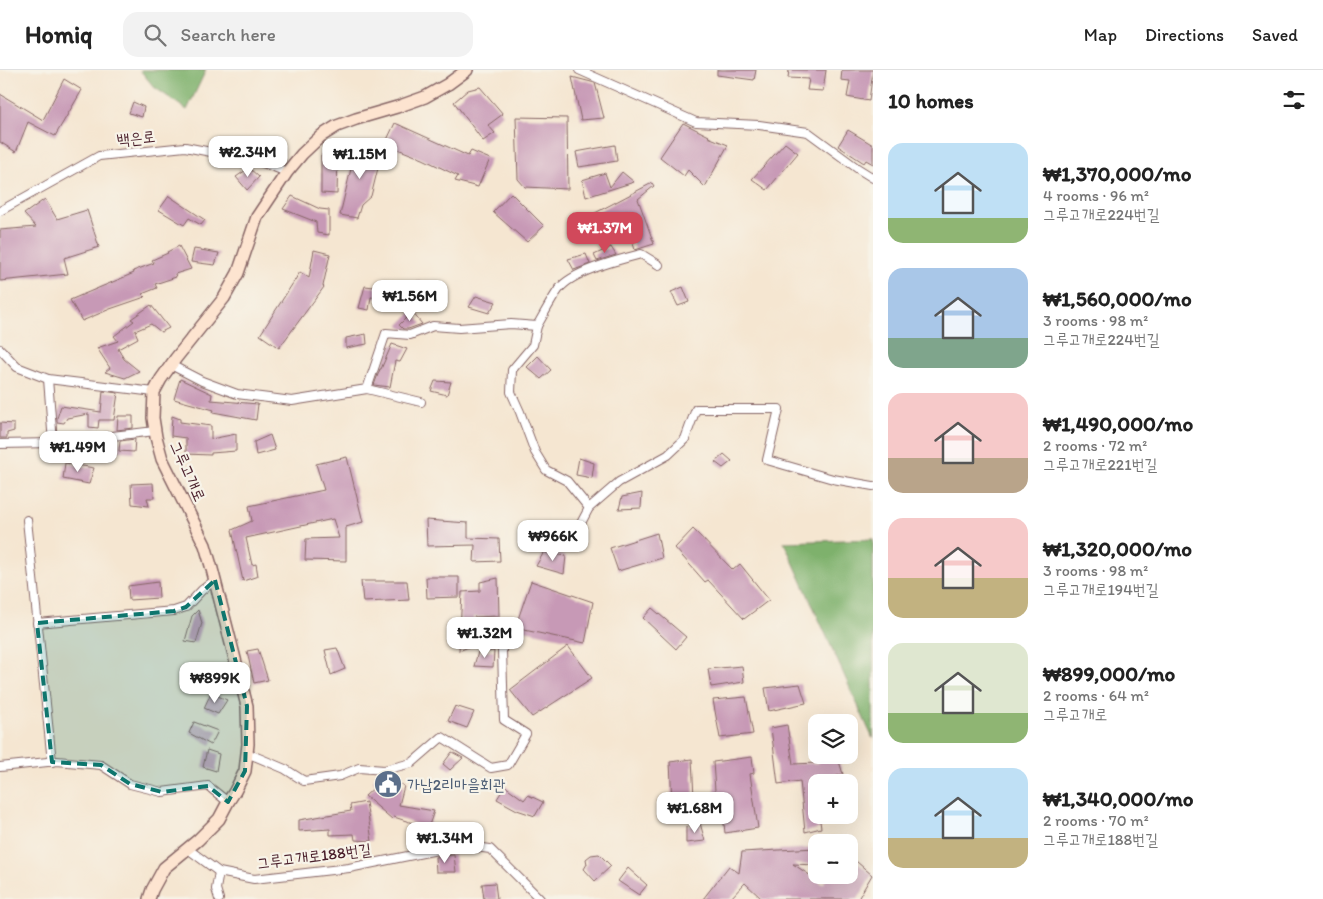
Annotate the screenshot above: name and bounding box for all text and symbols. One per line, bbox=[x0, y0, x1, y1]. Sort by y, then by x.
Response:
search box bbox=[123, 12, 473, 57]
text: Homiq bbox=[25, 20, 93, 49]
icon: search bbox=[141, 21, 169, 49]
text: Search here bbox=[181, 23, 276, 46]
text: Map bbox=[1084, 24, 1117, 46]
text: Directions bbox=[1145, 24, 1224, 46]
text: Saved bbox=[1252, 24, 1298, 46]
icon: filters bbox=[1280, 86, 1308, 114]
text: 10 homes bbox=[888, 88, 974, 113]
street label: 백은로 bbox=[116, 127, 156, 149]
pin: ₩2.34M bbox=[207, 136, 289, 178]
pin: ₩1.15M bbox=[319, 138, 401, 180]
text: ₩2.34M bbox=[220, 142, 276, 161]
text: ₩1.15M bbox=[333, 144, 387, 163]
text: ₩1,370,000/mo bbox=[1043, 161, 1191, 186]
icon: home bbox=[928, 163, 988, 223]
text: 4 rooms · 96 m² bbox=[1043, 186, 1149, 205]
text: 그루고개로224번길 bbox=[1043, 205, 1160, 224]
pin: ₩1.37M bbox=[564, 212, 646, 254]
text: ₩1.37M bbox=[578, 218, 632, 237]
pin: ₩1.56M bbox=[369, 280, 451, 322]
text: ₩1.56M bbox=[383, 286, 437, 305]
text: ₩1,560,000/mo bbox=[1043, 286, 1192, 311]
icon: home bbox=[928, 288, 988, 348]
text: 3 rooms · 98 m² bbox=[1043, 311, 1148, 330]
text: 그루고개로224번길 bbox=[1043, 330, 1160, 349]
text: ₩1,490,000/mo bbox=[1043, 411, 1193, 436]
icon: home bbox=[928, 413, 988, 473]
pin: ₩1.49M bbox=[37, 430, 119, 473]
text: 2 rooms · 72 m² bbox=[1043, 436, 1147, 455]
text: ₩1.49M bbox=[50, 437, 106, 456]
street label: 그루고개로 bbox=[166, 438, 210, 504]
text: 그루고개로221번길 bbox=[1043, 455, 1157, 474]
pin: ₩966K bbox=[518, 520, 588, 562]
text: ₩966K bbox=[528, 526, 578, 545]
text: ₩1,320,000/mo bbox=[1043, 536, 1192, 561]
icon: home bbox=[928, 538, 988, 598]
text: 3 rooms · 98 m² bbox=[1043, 561, 1148, 580]
text: 그루고개로194번길 bbox=[1043, 580, 1159, 599]
pin: ₩1.32M bbox=[444, 616, 526, 659]
text: ₩1.32M bbox=[458, 623, 512, 642]
text: ₩899,000/mo bbox=[1043, 661, 1175, 686]
pin: ₩899K bbox=[180, 662, 250, 704]
icon: home bbox=[928, 663, 988, 723]
text: ₩899K bbox=[190, 668, 240, 687]
text: 2 rooms · 64 m² bbox=[1043, 686, 1149, 705]
text: 그루고개로 bbox=[1043, 705, 1107, 724]
map controls bbox=[808, 714, 858, 884]
button: layers bbox=[808, 714, 858, 764]
public building icon: 가납2리마을회관 bbox=[373, 769, 403, 799]
button: + bbox=[808, 774, 858, 824]
place label: 가납2리마을회관 bbox=[407, 775, 506, 794]
text: ₩1,340,000/mo bbox=[1043, 786, 1194, 811]
icon: home bbox=[928, 788, 988, 848]
pin: ₩1.68M bbox=[654, 792, 736, 834]
text: ₩1.68M bbox=[668, 798, 722, 817]
text: 2 rooms · 70 m² bbox=[1043, 811, 1149, 830]
pin: ₩1.34M bbox=[404, 822, 486, 864]
text: ₩1.34M bbox=[417, 828, 473, 847]
text: 그루고개로188번길 bbox=[1043, 830, 1158, 849]
button: − bbox=[808, 834, 858, 884]
street label: 그루고개로188번길 bbox=[256, 840, 372, 872]

